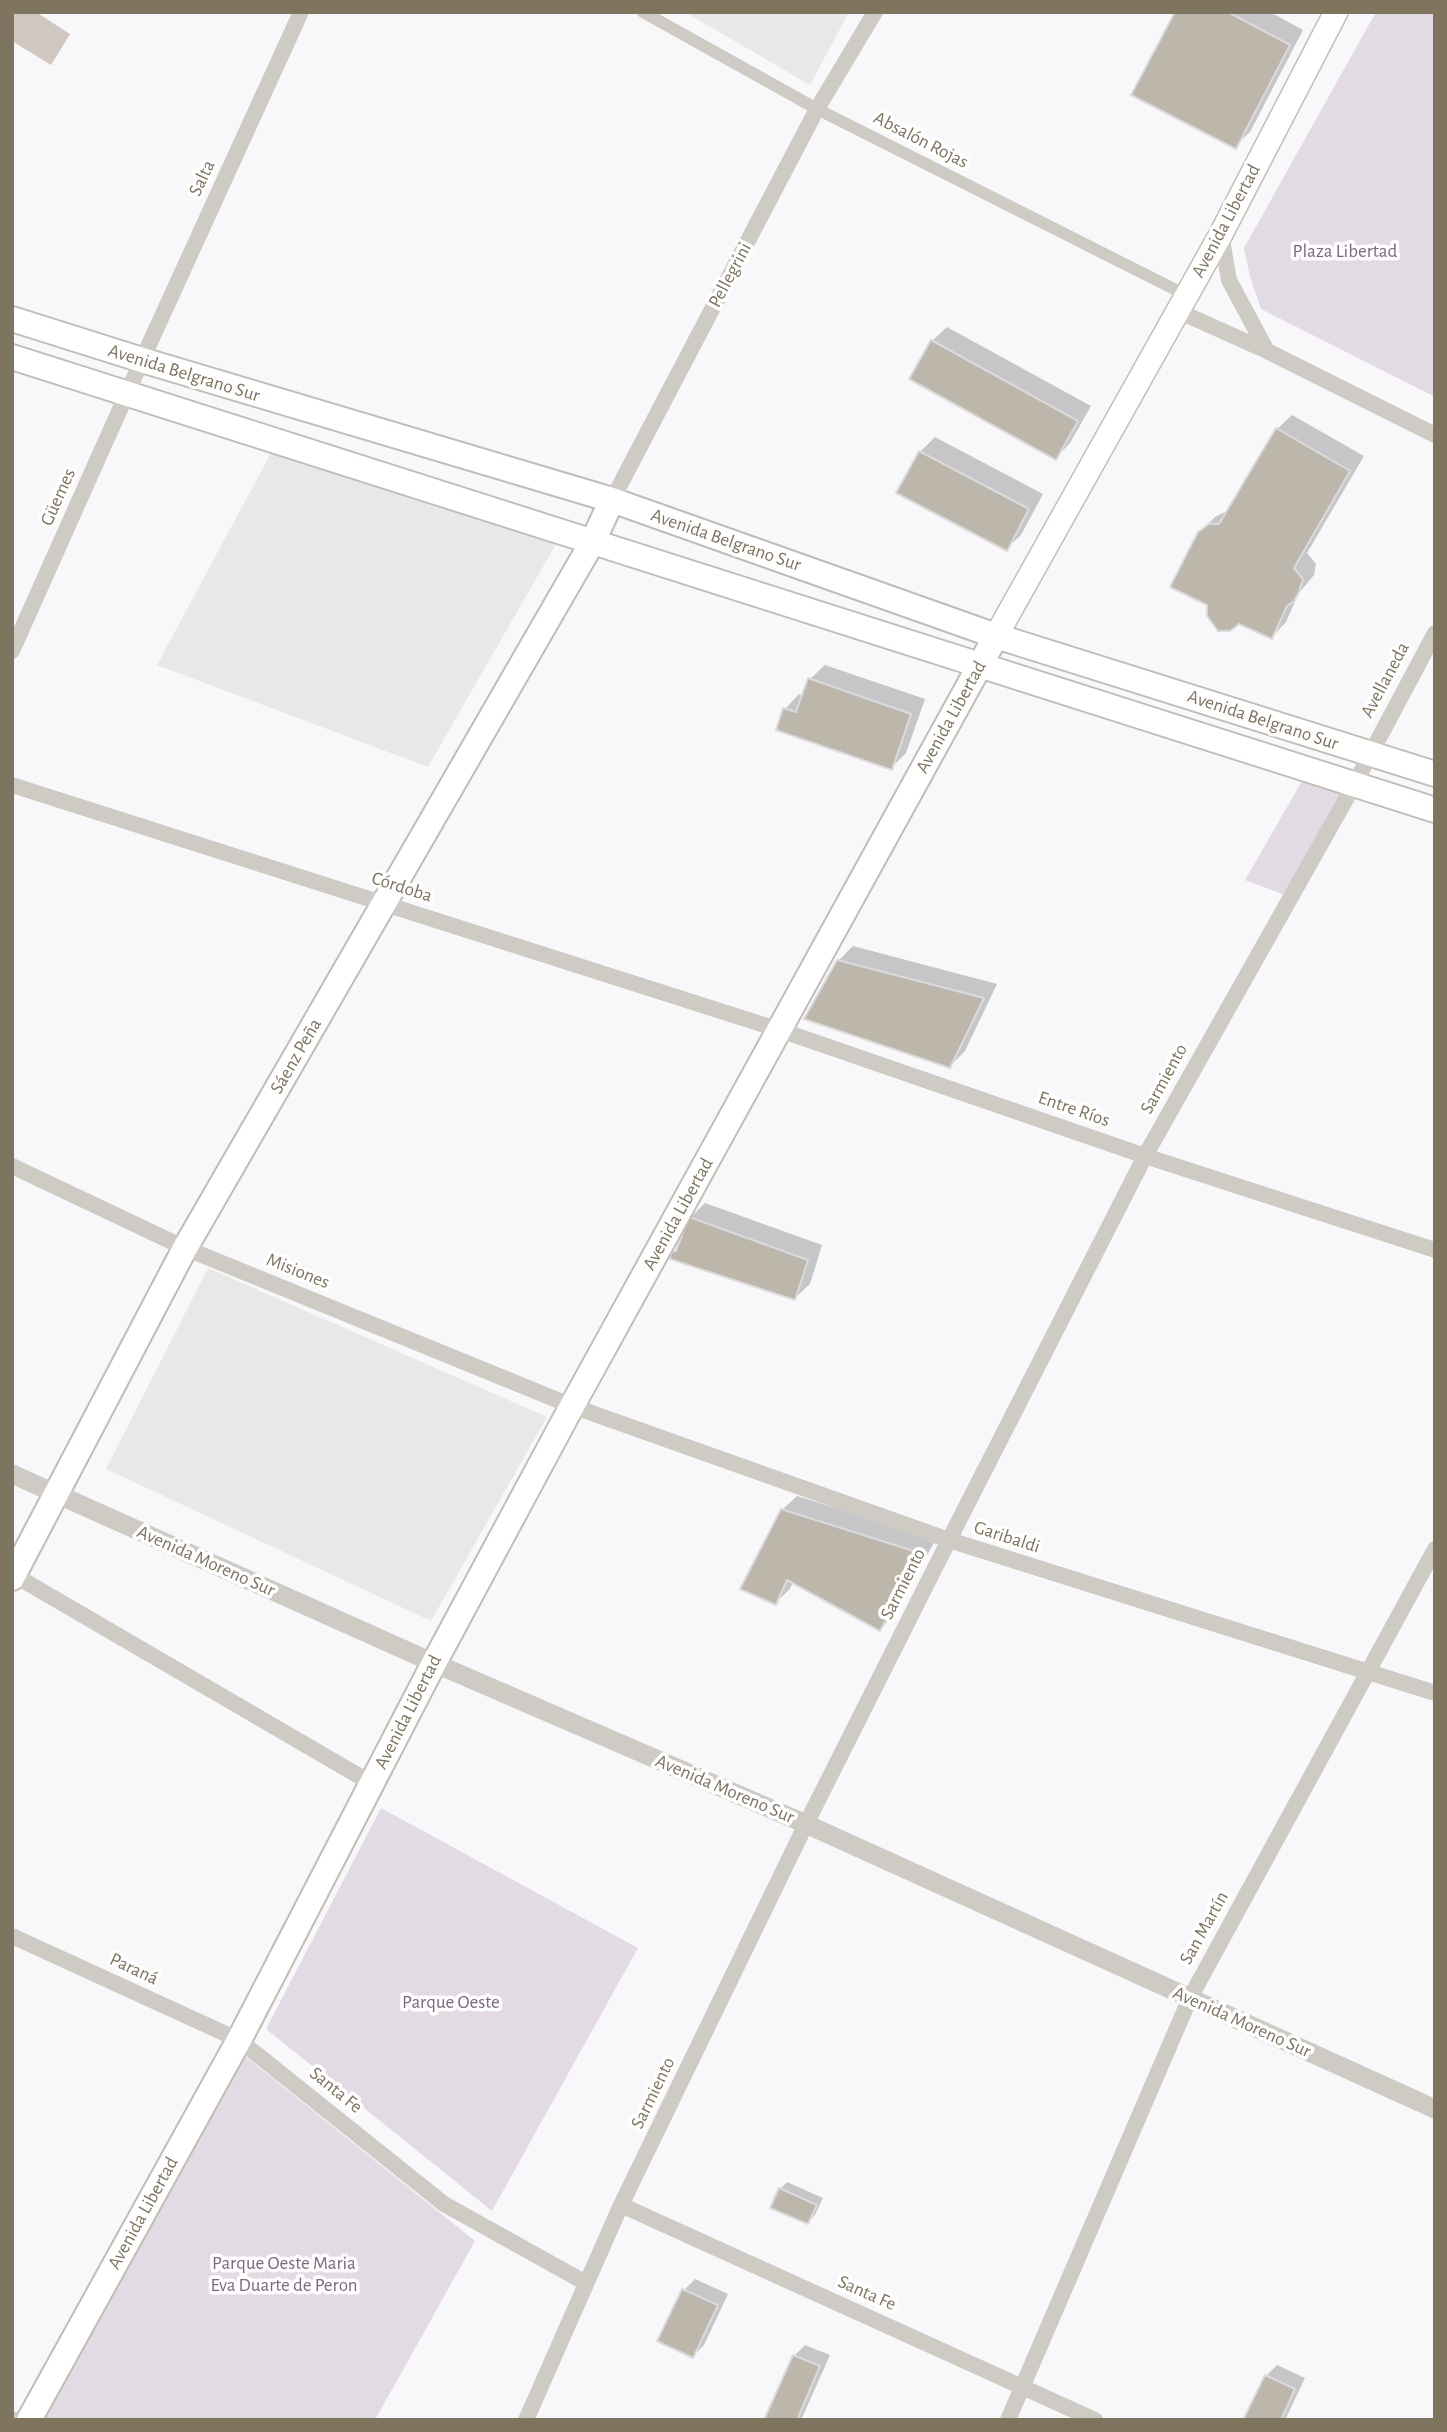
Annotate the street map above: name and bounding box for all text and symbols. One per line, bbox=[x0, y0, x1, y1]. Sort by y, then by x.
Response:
street label: Absalón Rojas bbox=[870, 106, 972, 174]
street label: Salta bbox=[184, 156, 220, 200]
street label: Avenida Libertad bbox=[1187, 160, 1265, 282]
street label: Pellegrini bbox=[703, 239, 757, 311]
park label: Plaza Libertad bbox=[1293, 240, 1397, 262]
street label: Avenida Belgrano Sur bbox=[105, 339, 263, 407]
street label: Güemes bbox=[35, 465, 81, 529]
street label: Avenida Belgrano Sur bbox=[648, 504, 804, 576]
street label: Avellaneda bbox=[1356, 638, 1414, 722]
street label: Avenida Libertad bbox=[911, 657, 991, 777]
street label: Avenida Belgrano Sur bbox=[1185, 685, 1341, 755]
street label: Córdoba bbox=[369, 867, 435, 907]
street label: Sáenz Peña bbox=[265, 1014, 327, 1098]
street label: Sarmiento bbox=[1135, 1040, 1193, 1118]
street label: Entre Ríos bbox=[1035, 1086, 1113, 1132]
street label: Avenida Libertad bbox=[638, 1154, 718, 1274]
street label: Misiones bbox=[263, 1248, 333, 1294]
street label: Garibaldi bbox=[971, 1516, 1043, 1558]
street label: Avenida Moreno Sur bbox=[133, 1520, 279, 1602]
street label: Sarmiento bbox=[875, 1545, 931, 1623]
street label: Avenida Libertad bbox=[369, 1651, 447, 1773]
street label: Avenida Moreno Sur bbox=[652, 1749, 798, 1829]
street label: San Martín bbox=[1175, 1887, 1233, 1969]
street label: Paraná bbox=[106, 1948, 162, 1990]
street label: Avenida Moreno Sur bbox=[1169, 1981, 1315, 2063]
park label: Parque Oeste bbox=[402, 1991, 500, 2013]
street label: Sarmiento bbox=[626, 2053, 680, 2133]
street label: Santa Fe bbox=[305, 2062, 367, 2118]
street label: Avenida Libertad bbox=[103, 2153, 183, 2273]
park label: Parque Oeste Maria Eva Duarte de Peron bbox=[210, 2252, 358, 2296]
street label: Santa Fe bbox=[834, 2270, 900, 2316]

